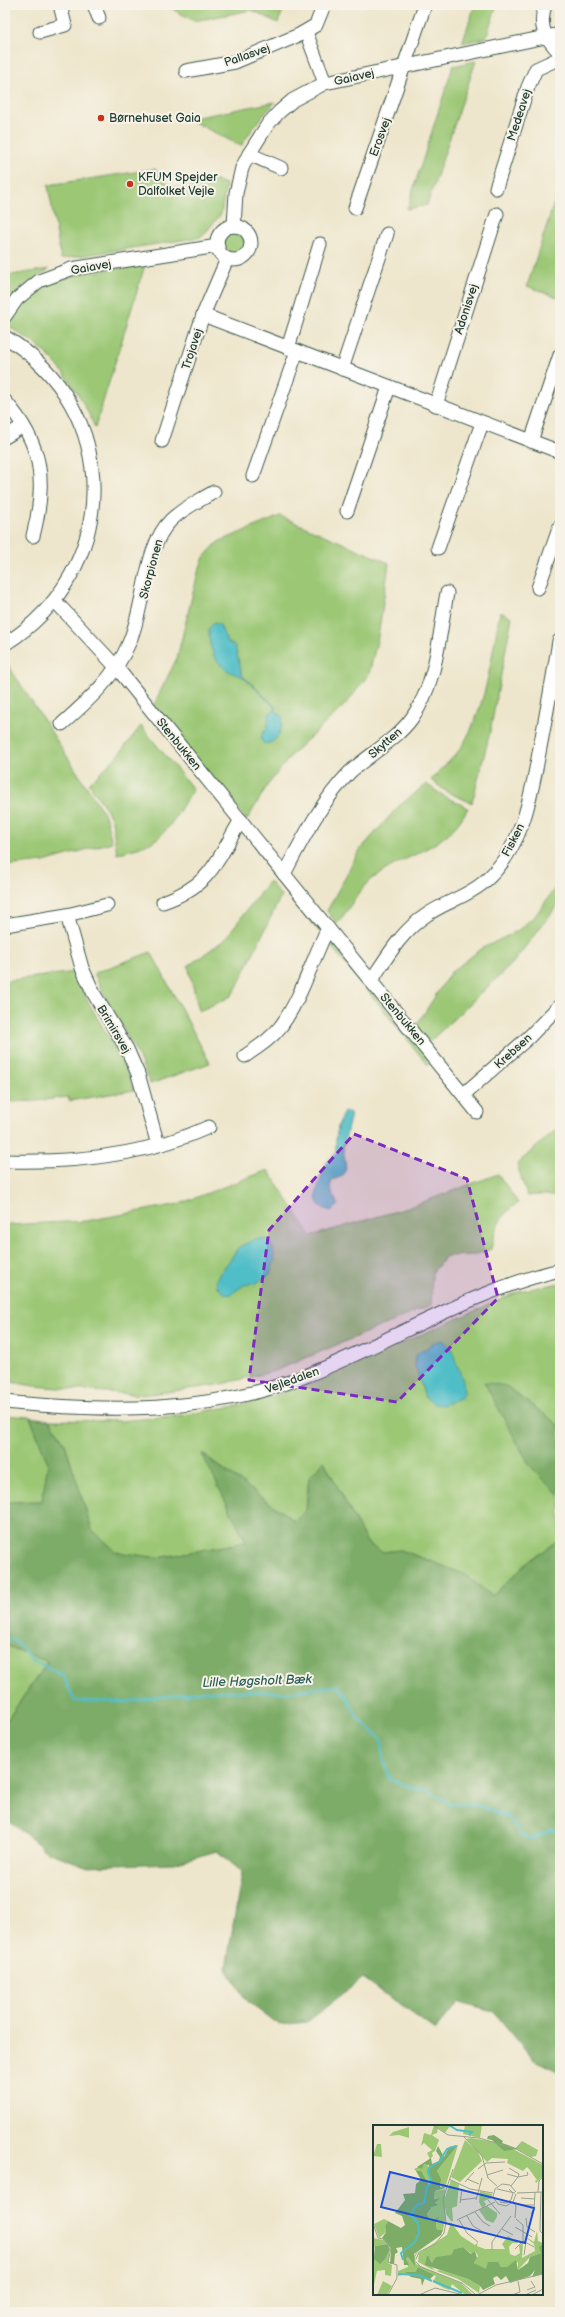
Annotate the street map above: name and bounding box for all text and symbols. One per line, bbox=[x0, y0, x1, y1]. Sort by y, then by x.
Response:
street label: Pallasvej bbox=[222, 41, 272, 70]
street label: Gaiavej bbox=[332, 66, 376, 89]
street label: Medeavej bbox=[504, 87, 535, 143]
place label: Børnehuset Gaia bbox=[109, 111, 201, 126]
marker: Børnehuset Gaia bbox=[96, 113, 106, 123]
street label: Erosvej bbox=[367, 116, 394, 159]
place label: KFUM Spejder Dalfolket Vejle bbox=[138, 170, 218, 199]
marker: KFUM Spejder Dalfolket Vejle bbox=[125, 179, 135, 189]
street label: Gaiavej bbox=[70, 257, 113, 278]
street label: Adonisvej bbox=[451, 282, 482, 336]
street label: Trojavej bbox=[179, 326, 206, 372]
street label: Skorpionen bbox=[136, 537, 167, 601]
street label: Stenbukken bbox=[153, 715, 205, 774]
street label: Skytten bbox=[365, 725, 405, 762]
street label: Fisken bbox=[499, 821, 528, 859]
street label: Stenbukken bbox=[377, 990, 429, 1049]
street label: Brimirsvej bbox=[93, 1002, 134, 1056]
street label: Krebsen bbox=[491, 1030, 535, 1072]
street label: Vejledalen bbox=[263, 1364, 321, 1397]
water label: Lille Høgsholt Bæk bbox=[202, 1671, 313, 1691]
inset map bbox=[373, 2125, 543, 2295]

